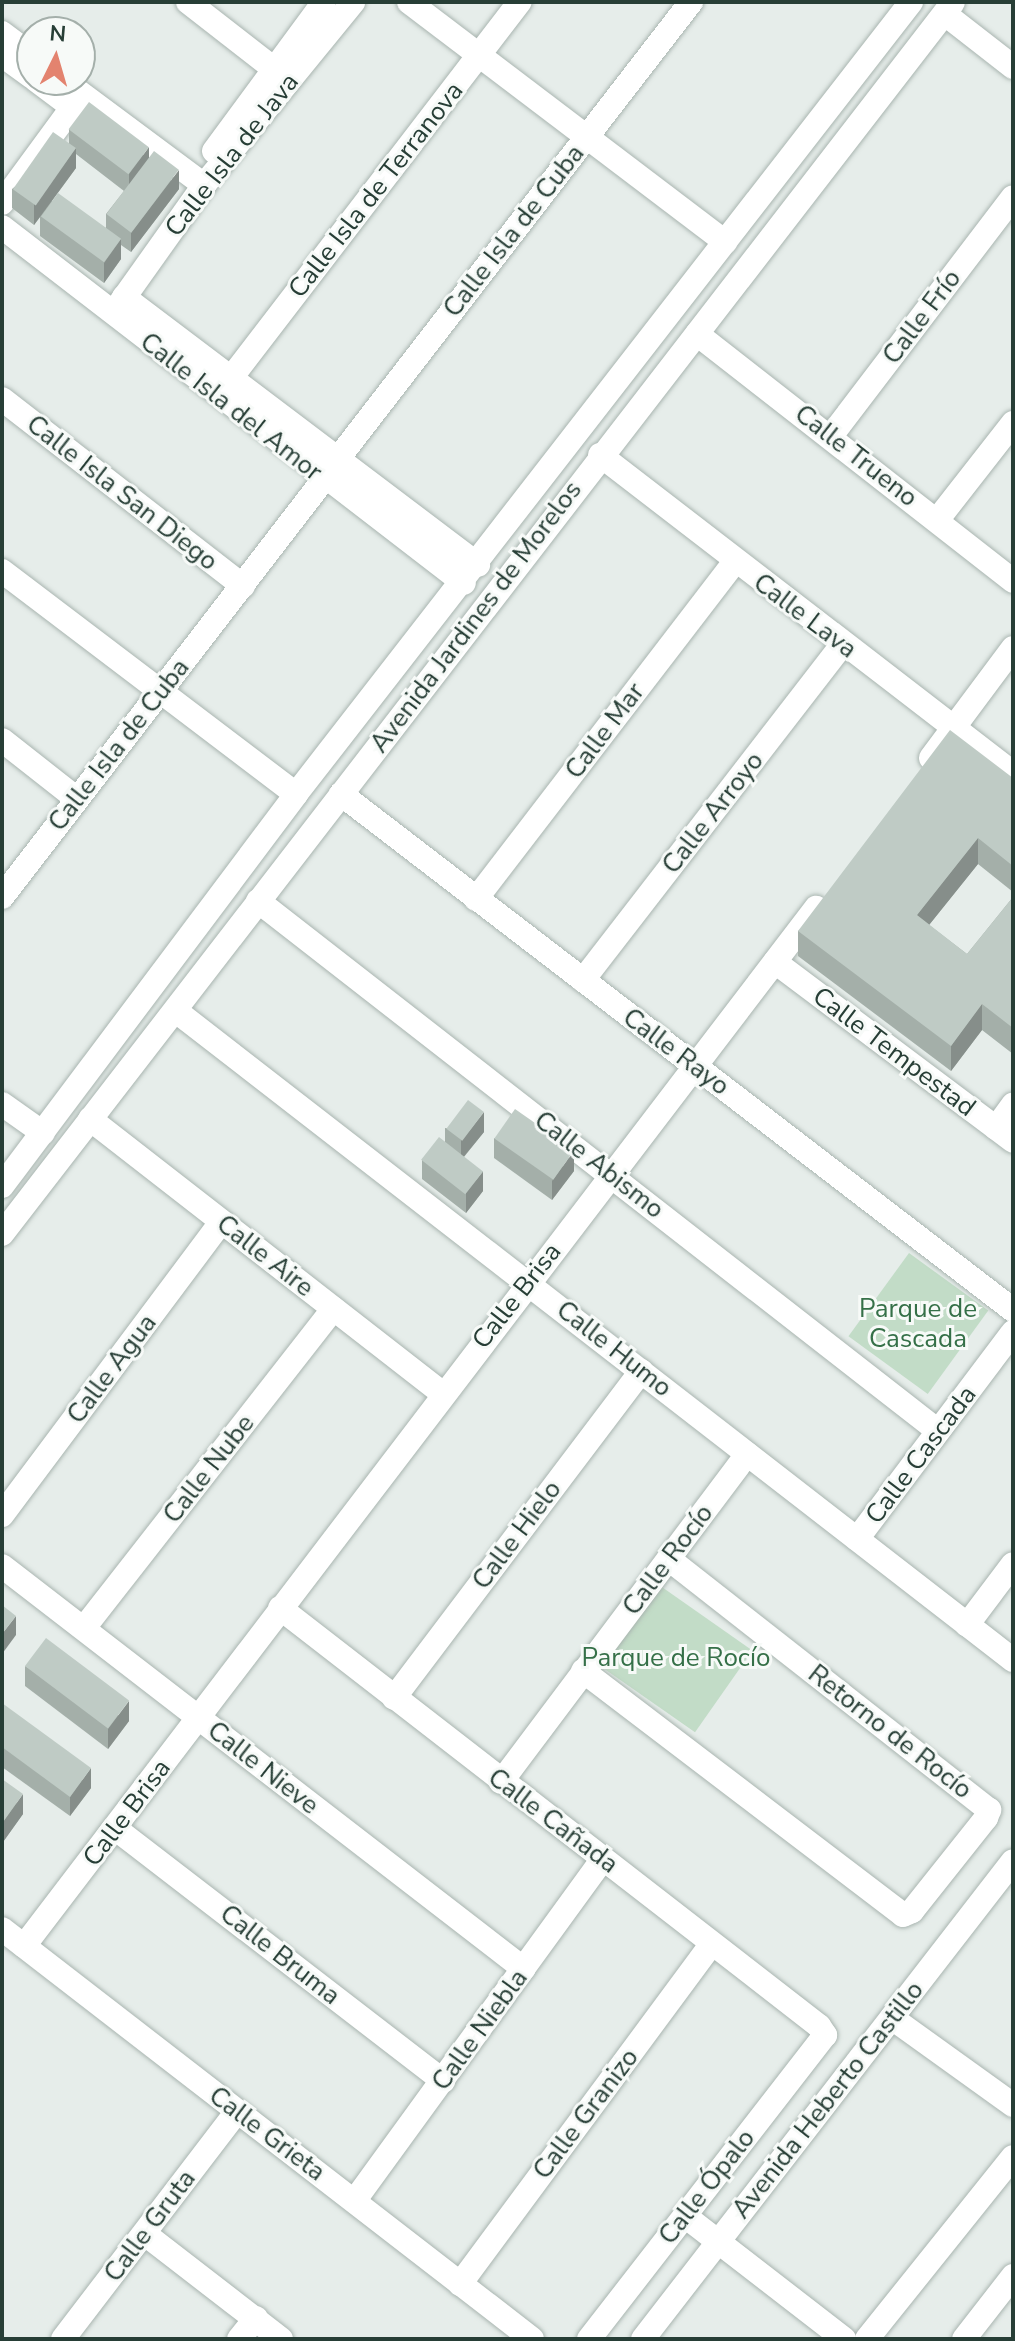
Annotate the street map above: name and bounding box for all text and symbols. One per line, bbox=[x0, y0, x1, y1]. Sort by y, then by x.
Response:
north arrow bbox=[16, 16, 96, 96]
text: N bbox=[48, 18, 67, 50]
street label: Calle Isla de Java bbox=[159, 67, 305, 243]
street label: Calle Isla de Terranova bbox=[282, 76, 470, 304]
street label: Calle Isla de Cuba bbox=[437, 139, 591, 323]
street label: Calle Frío bbox=[876, 264, 968, 370]
street label: Calle Isla del Amor bbox=[134, 326, 328, 488]
street label: Calle Trueno bbox=[788, 398, 924, 514]
street label: Calle Isla San Diego bbox=[20, 409, 224, 577]
street label: Avenida Jardines de Morelos bbox=[364, 475, 588, 759]
street label: Calle Lava bbox=[747, 567, 863, 665]
street label: Calle Isla de Cuba bbox=[42, 653, 196, 837]
street label: Calle Mar bbox=[559, 677, 651, 785]
street label: Calle Arroyo bbox=[656, 746, 770, 880]
street label: Calle Tempestad bbox=[806, 981, 982, 1123]
street label: Calle Rayo bbox=[617, 1002, 735, 1102]
street label: Calle Abismo bbox=[528, 1105, 670, 1225]
street label: Calle Aire bbox=[210, 1208, 320, 1304]
street label: Calle Brisa bbox=[466, 1237, 568, 1355]
park label: Parque de Cascada bbox=[859, 1293, 977, 1354]
street label: Calle Humo bbox=[550, 1294, 678, 1404]
street label: Calle Agua bbox=[61, 1308, 163, 1430]
street label: Calle Cascada bbox=[859, 1380, 983, 1530]
street label: Calle Nube bbox=[157, 1408, 261, 1530]
street label: Calle Hielo bbox=[466, 1474, 568, 1596]
street label: Calle Rocío bbox=[616, 1498, 720, 1622]
park label: Parque de Rocío bbox=[582, 1642, 770, 1674]
street label: Retorno de Rocío bbox=[802, 1658, 978, 1806]
street label: Calle Nieve bbox=[201, 1715, 325, 1821]
street label: Calle Brisa bbox=[77, 1753, 177, 1873]
street label: Calle Cañada bbox=[482, 1762, 624, 1880]
street label: Calle Bruma bbox=[214, 1898, 346, 2012]
street label: Calle Niebla bbox=[426, 1963, 534, 2097]
street label: Avenida Heberto Castillo bbox=[726, 1975, 930, 2225]
street label: Calle Granizo bbox=[527, 2043, 645, 2185]
street label: Calle Grieta bbox=[203, 2080, 331, 2188]
street label: Calle Ópalo bbox=[652, 2123, 762, 2251]
street label: Calle Gruta bbox=[98, 2164, 202, 2288]

